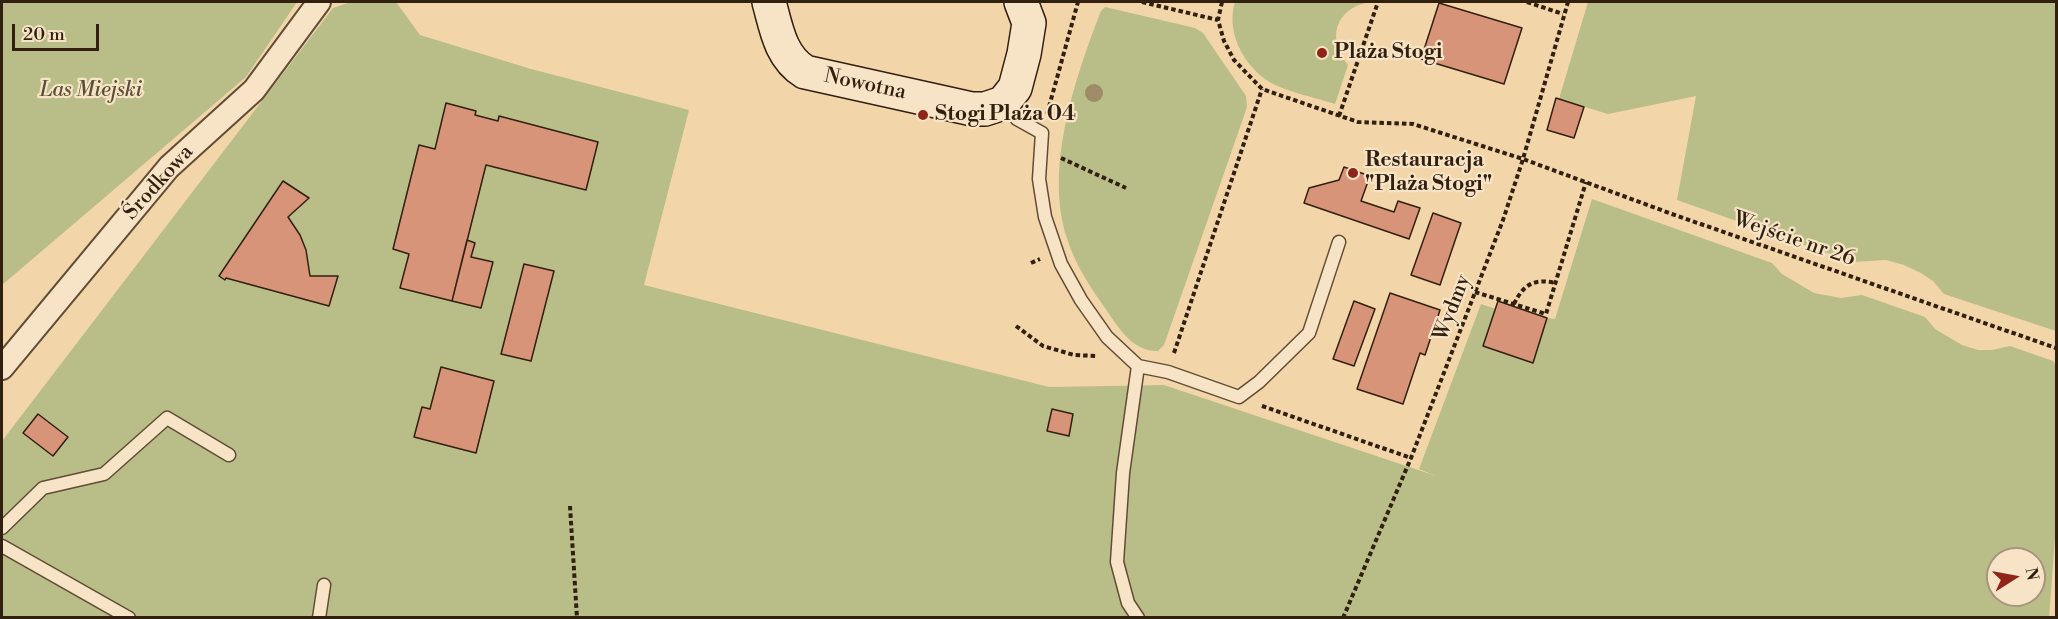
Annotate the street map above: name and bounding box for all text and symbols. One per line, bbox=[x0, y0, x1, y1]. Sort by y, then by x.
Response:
scale bar bbox=[15, 12, 102, 50]
text: 20 m bbox=[23, 23, 65, 46]
place label: Plaża Stogi bbox=[1334, 40, 1442, 66]
marker: Plaża Stogi bbox=[1315, 46, 1329, 60]
street label: Nowotna bbox=[822, 64, 908, 106]
park label: Las Miejski bbox=[40, 78, 142, 104]
place label: Stogi Plaża 04 bbox=[935, 102, 1076, 128]
marker: Stogi Plaża 04 bbox=[916, 108, 930, 122]
street label: Środkowa bbox=[119, 140, 199, 226]
place label: Restauracja "Plaża Stogi" bbox=[1365, 148, 1492, 198]
marker: Restauracja "Plaża Stogi" bbox=[1346, 166, 1360, 180]
street label: Wejście nr 26 bbox=[1730, 207, 1858, 273]
street label: Wydmy bbox=[1429, 271, 1477, 345]
north arrow bbox=[1986, 547, 2046, 607]
text: N bbox=[2021, 566, 2043, 582]

